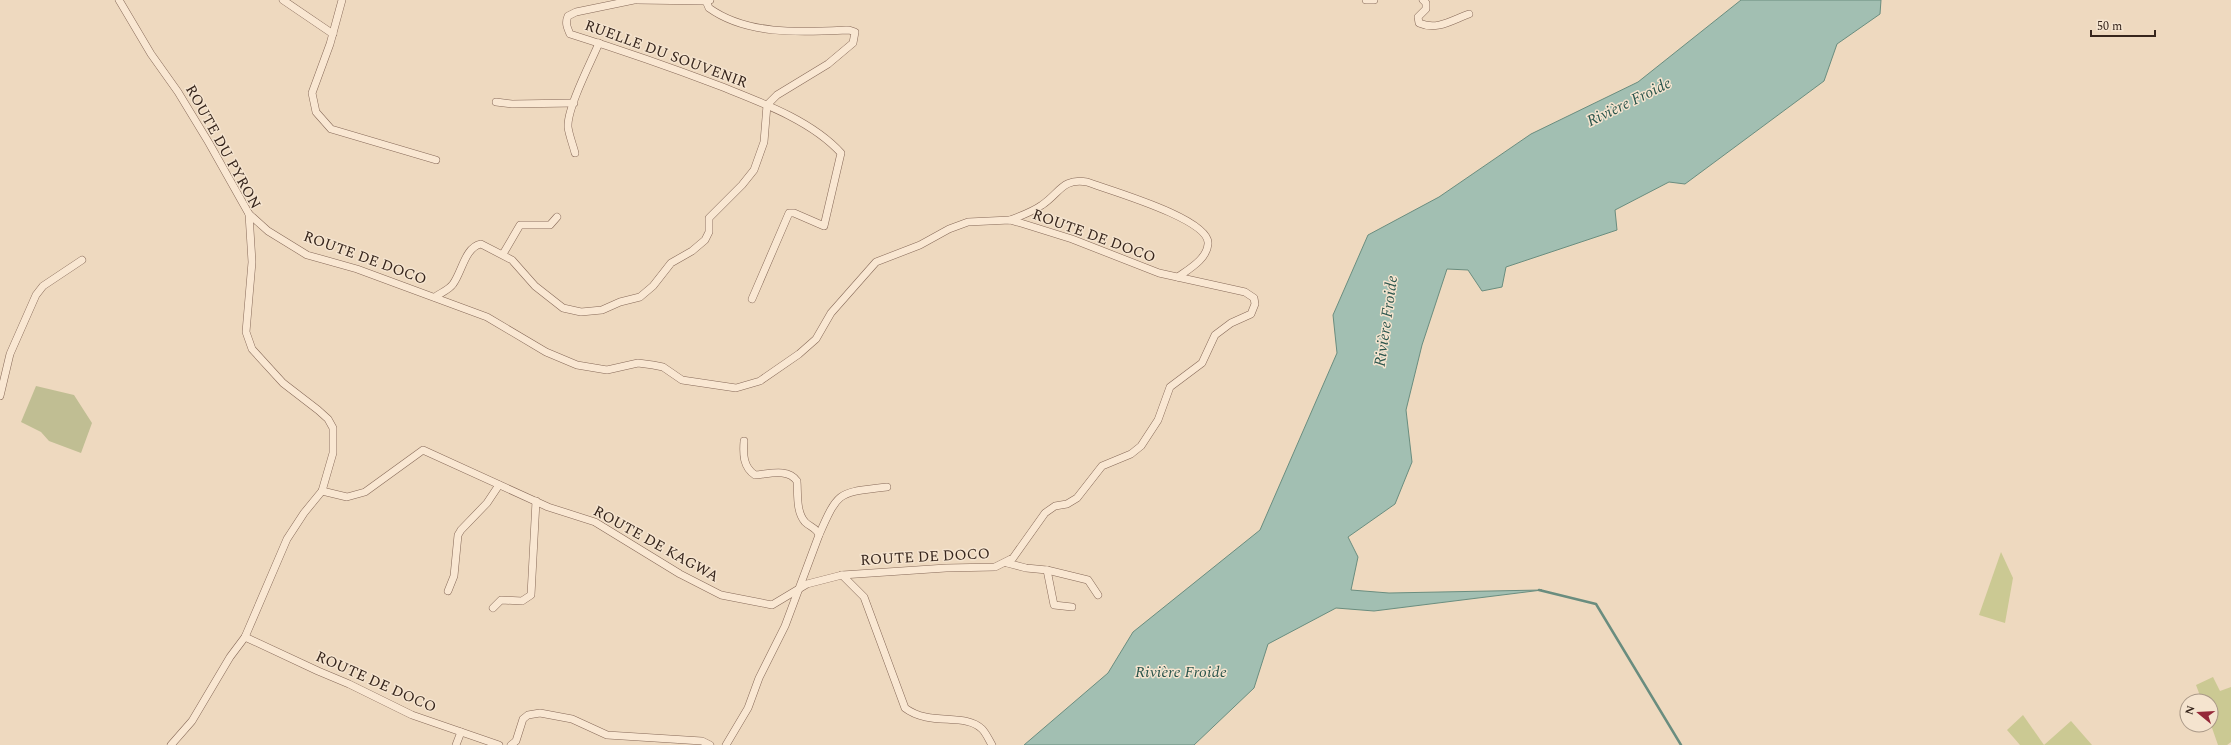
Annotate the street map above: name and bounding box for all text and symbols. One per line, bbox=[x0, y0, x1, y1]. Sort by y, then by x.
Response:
scale bar bbox=[2091, 12, 2155, 38]
street label: RUELLE DU SOUVENIR bbox=[581, 14, 751, 94]
text: 50 m bbox=[2097, 17, 2122, 36]
water label: Rivière Froide bbox=[1582, 71, 1676, 133]
street label: ROUTE DU PYRON bbox=[179, 81, 267, 213]
street label: ROUTE DE DOCO bbox=[1029, 203, 1159, 269]
street label: ROUTE DE DOCO bbox=[300, 225, 430, 291]
water label: Rivière Froide bbox=[1368, 274, 1404, 368]
street label: ROUTE DE KAGWA bbox=[589, 500, 723, 588]
street label: ROUTE DE DOCO bbox=[860, 542, 990, 572]
street label: ROUTE DE DOCO bbox=[312, 645, 440, 719]
water label: Rivière Froide bbox=[1135, 660, 1227, 684]
north arrow bbox=[2179, 693, 2219, 733]
text: N bbox=[2180, 703, 2199, 717]

